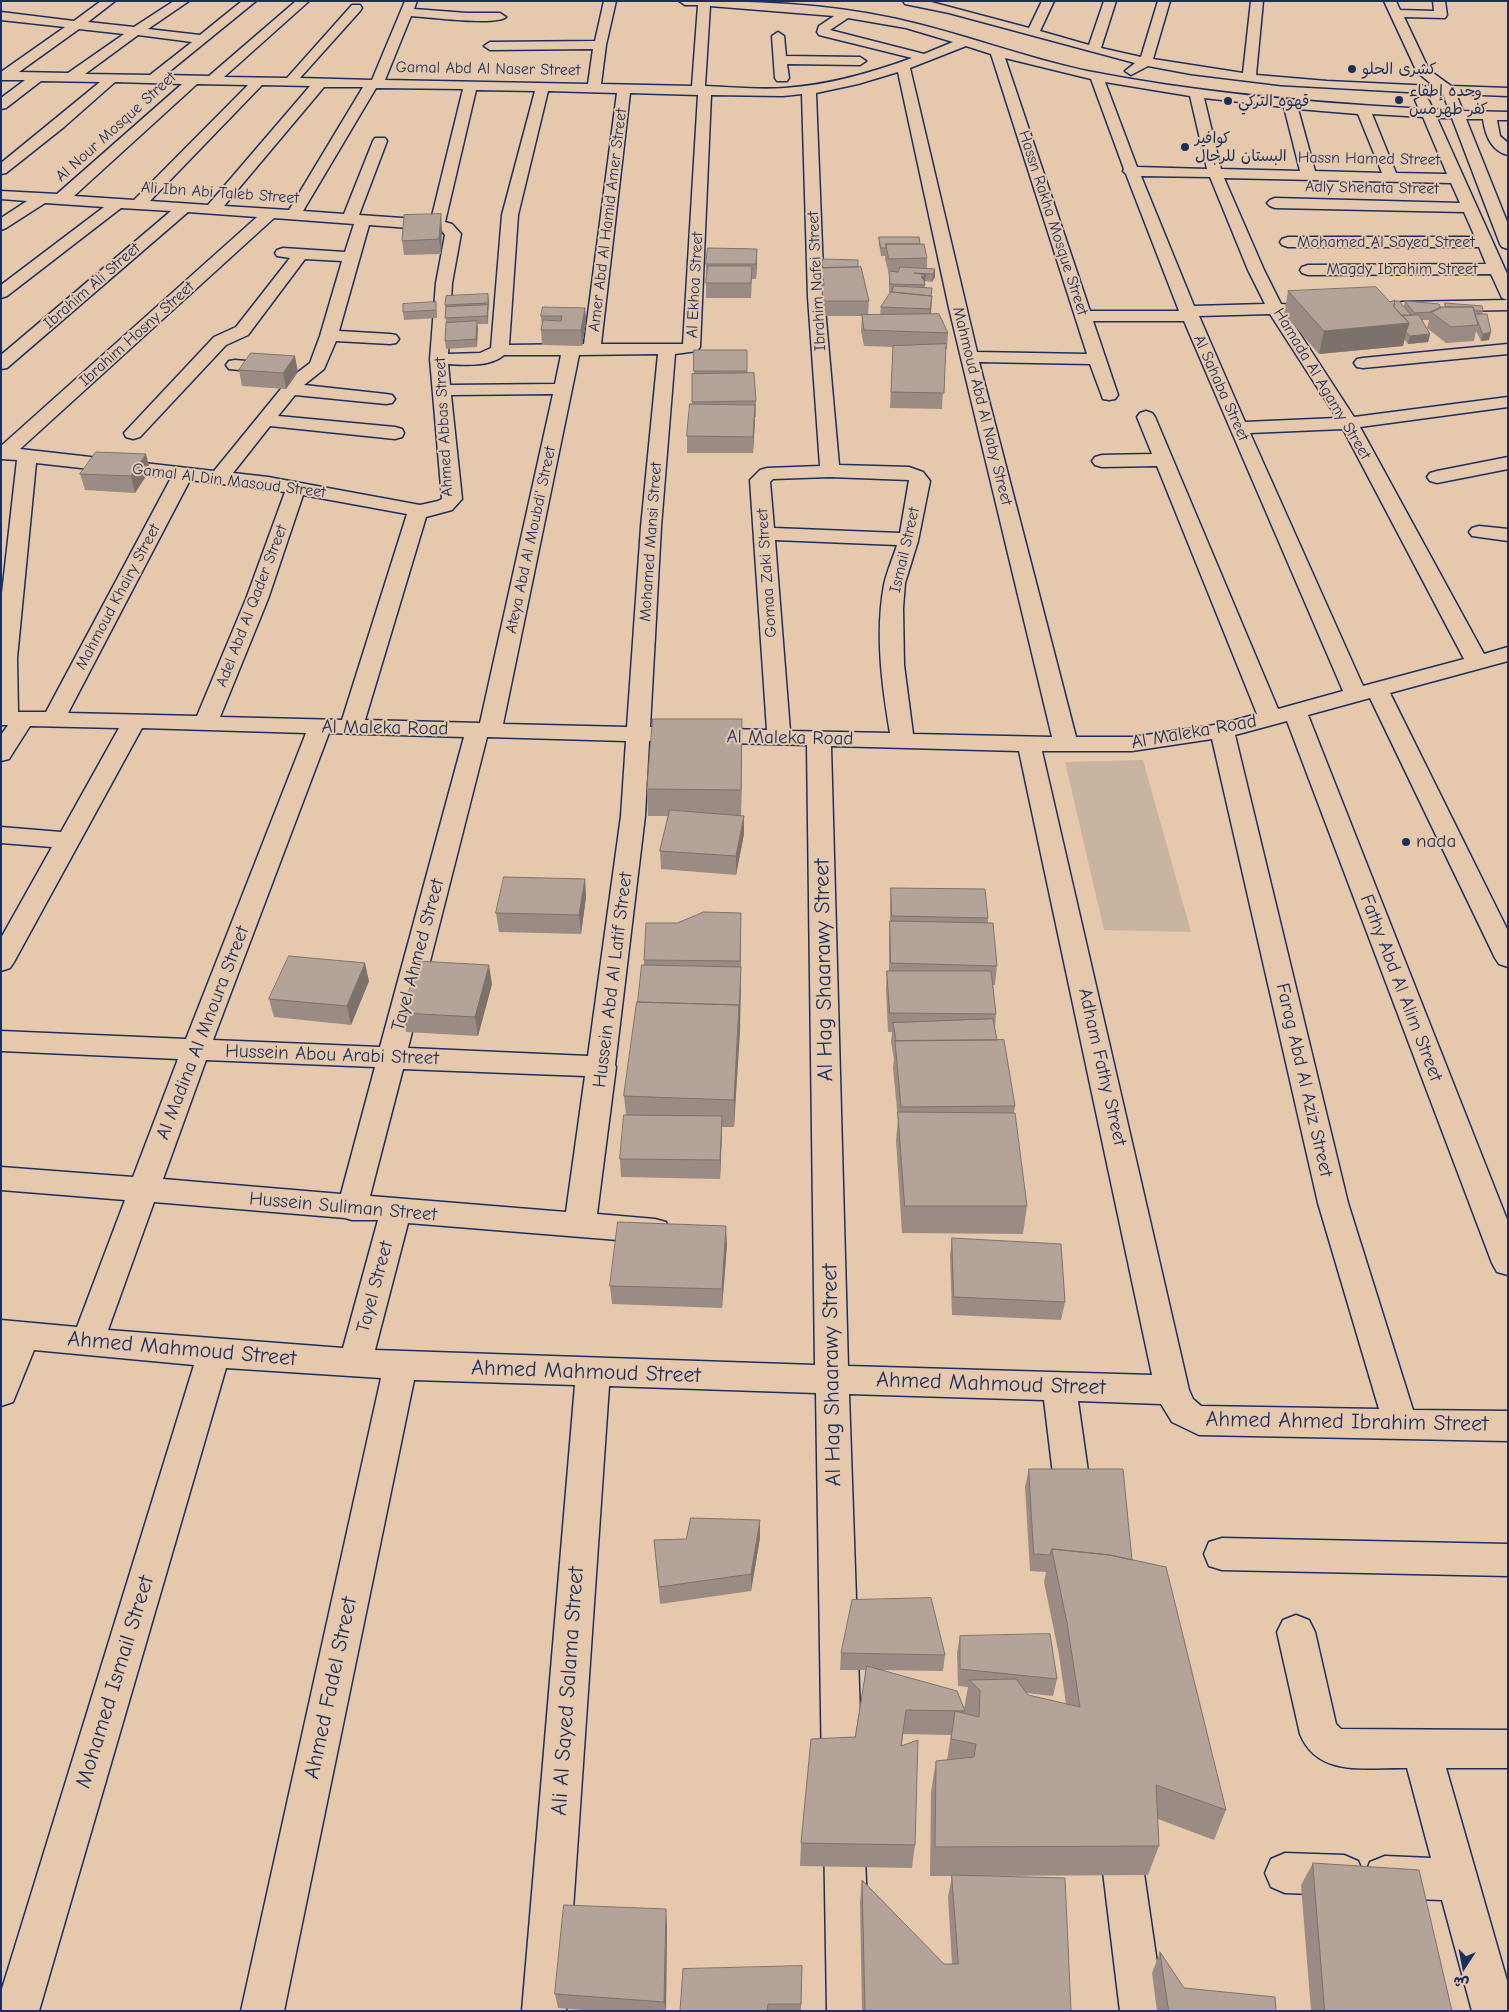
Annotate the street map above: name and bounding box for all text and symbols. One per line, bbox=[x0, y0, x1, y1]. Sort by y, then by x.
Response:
street label: Gamal Abd Al Naser Street bbox=[395, 58, 581, 80]
place label: كشرى الحلو bbox=[1362, 59, 1437, 79]
marker: كشرى الحلو bbox=[1346, 63, 1358, 75]
street label: Al Nour Mosque Street bbox=[52, 68, 180, 186]
place label: وحده إطفاء كفر طهرمس bbox=[1409, 81, 1488, 119]
place label: قهوه التركي bbox=[1238, 91, 1309, 111]
marker: وحده إطفاء كفر طهرمس bbox=[1393, 94, 1405, 106]
marker: قهوه التركي bbox=[1222, 95, 1234, 107]
street label: Amer Abd Al Hamid Amer Street bbox=[585, 107, 631, 333]
street label: Hassn Rakha Mosque Street bbox=[1014, 128, 1092, 318]
place label: كوافير البستان للرجال bbox=[1195, 128, 1287, 166]
marker: كوافير البستان للرجال bbox=[1179, 141, 1191, 153]
street label: Hassn Hamed Street bbox=[1298, 148, 1440, 170]
street label: Adly Shehata Street bbox=[1305, 177, 1439, 199]
street label: Ali Ibn Abi Taleb Street bbox=[140, 178, 300, 208]
street label: Ibrahim Nafei Street bbox=[804, 211, 830, 351]
street label: Al Ekhoa Street bbox=[683, 231, 707, 339]
street label: Mohamed Al Sayed Street bbox=[1297, 232, 1475, 252]
street label: Ibrahim Ali Street bbox=[40, 239, 144, 333]
street label: Magdy Ibrahim Street bbox=[1326, 259, 1478, 279]
street label: Ibrahim Hosny Street bbox=[76, 277, 198, 391]
street label: Mahmoud Abd Al Naby Street bbox=[948, 305, 1016, 507]
street label: Hamada Al Agamy Street bbox=[1269, 305, 1375, 463]
street label: Al Sahaba Street bbox=[1189, 332, 1253, 444]
street label: Ahmed Abbas Street bbox=[431, 357, 457, 497]
street label: Ateya Abd Al Moubdi' Street bbox=[502, 445, 560, 635]
street label: Gamal Al Din Masoud Street bbox=[131, 460, 327, 502]
street label: Mohamed Mansi Street bbox=[636, 462, 666, 622]
street label: Ismail Street bbox=[886, 505, 924, 595]
street label: Gomaa Zaki Street bbox=[753, 508, 781, 638]
street label: Mahmoud Khairy Street bbox=[71, 521, 165, 673]
street label: Adel Abd Al Qader Street bbox=[212, 522, 292, 690]
street label: Al Maleka Road bbox=[1130, 710, 1258, 754]
street label: Al Maleka Road bbox=[321, 715, 449, 741]
street label: Al Maleka Road bbox=[726, 725, 854, 751]
place label: nada bbox=[1416, 831, 1456, 853]
marker: nada bbox=[1400, 836, 1412, 848]
street label: Al Hag Shaarawy Street bbox=[809, 858, 839, 1082]
street label: Hussein Abd Al Latif Street bbox=[588, 871, 638, 1089]
street label: Tayel Ahmed Street bbox=[387, 876, 449, 1034]
street label: Fathy Abd Al Alim Street bbox=[1355, 891, 1447, 1085]
street label: Al Madina Al Mnoura Street bbox=[152, 923, 254, 1143]
street label: Farag Abd Al Aziz Street bbox=[1271, 981, 1337, 1179]
street label: Adham Fathy Street bbox=[1073, 986, 1131, 1148]
street label: Hussein Abou Arabi Street bbox=[225, 1040, 439, 1070]
street label: Hussein Suliman Street bbox=[248, 1187, 438, 1227]
street label: Tayel Street bbox=[352, 1239, 398, 1335]
street label: Al Hag Shaarawy Street bbox=[817, 1263, 847, 1487]
street label: Ahmed Mahmoud Street bbox=[67, 1326, 297, 1372]
street label: Ahmed Mahmoud Street bbox=[471, 1355, 701, 1389]
street label: Ahmed Mahmoud Street bbox=[876, 1367, 1106, 1401]
street label: Ahmed Ahmed Ibrahim Street bbox=[1205, 1406, 1489, 1438]
street label: Ali Al Sayed Salama Street bbox=[546, 1566, 590, 1816]
street label: Mohamed Ismail Street bbox=[70, 1572, 160, 1792]
street label: Ahmed Fadel Street bbox=[299, 1595, 363, 1781]
north arrow bbox=[1439, 1942, 1489, 1992]
text: ش bbox=[1452, 1972, 1470, 1992]

